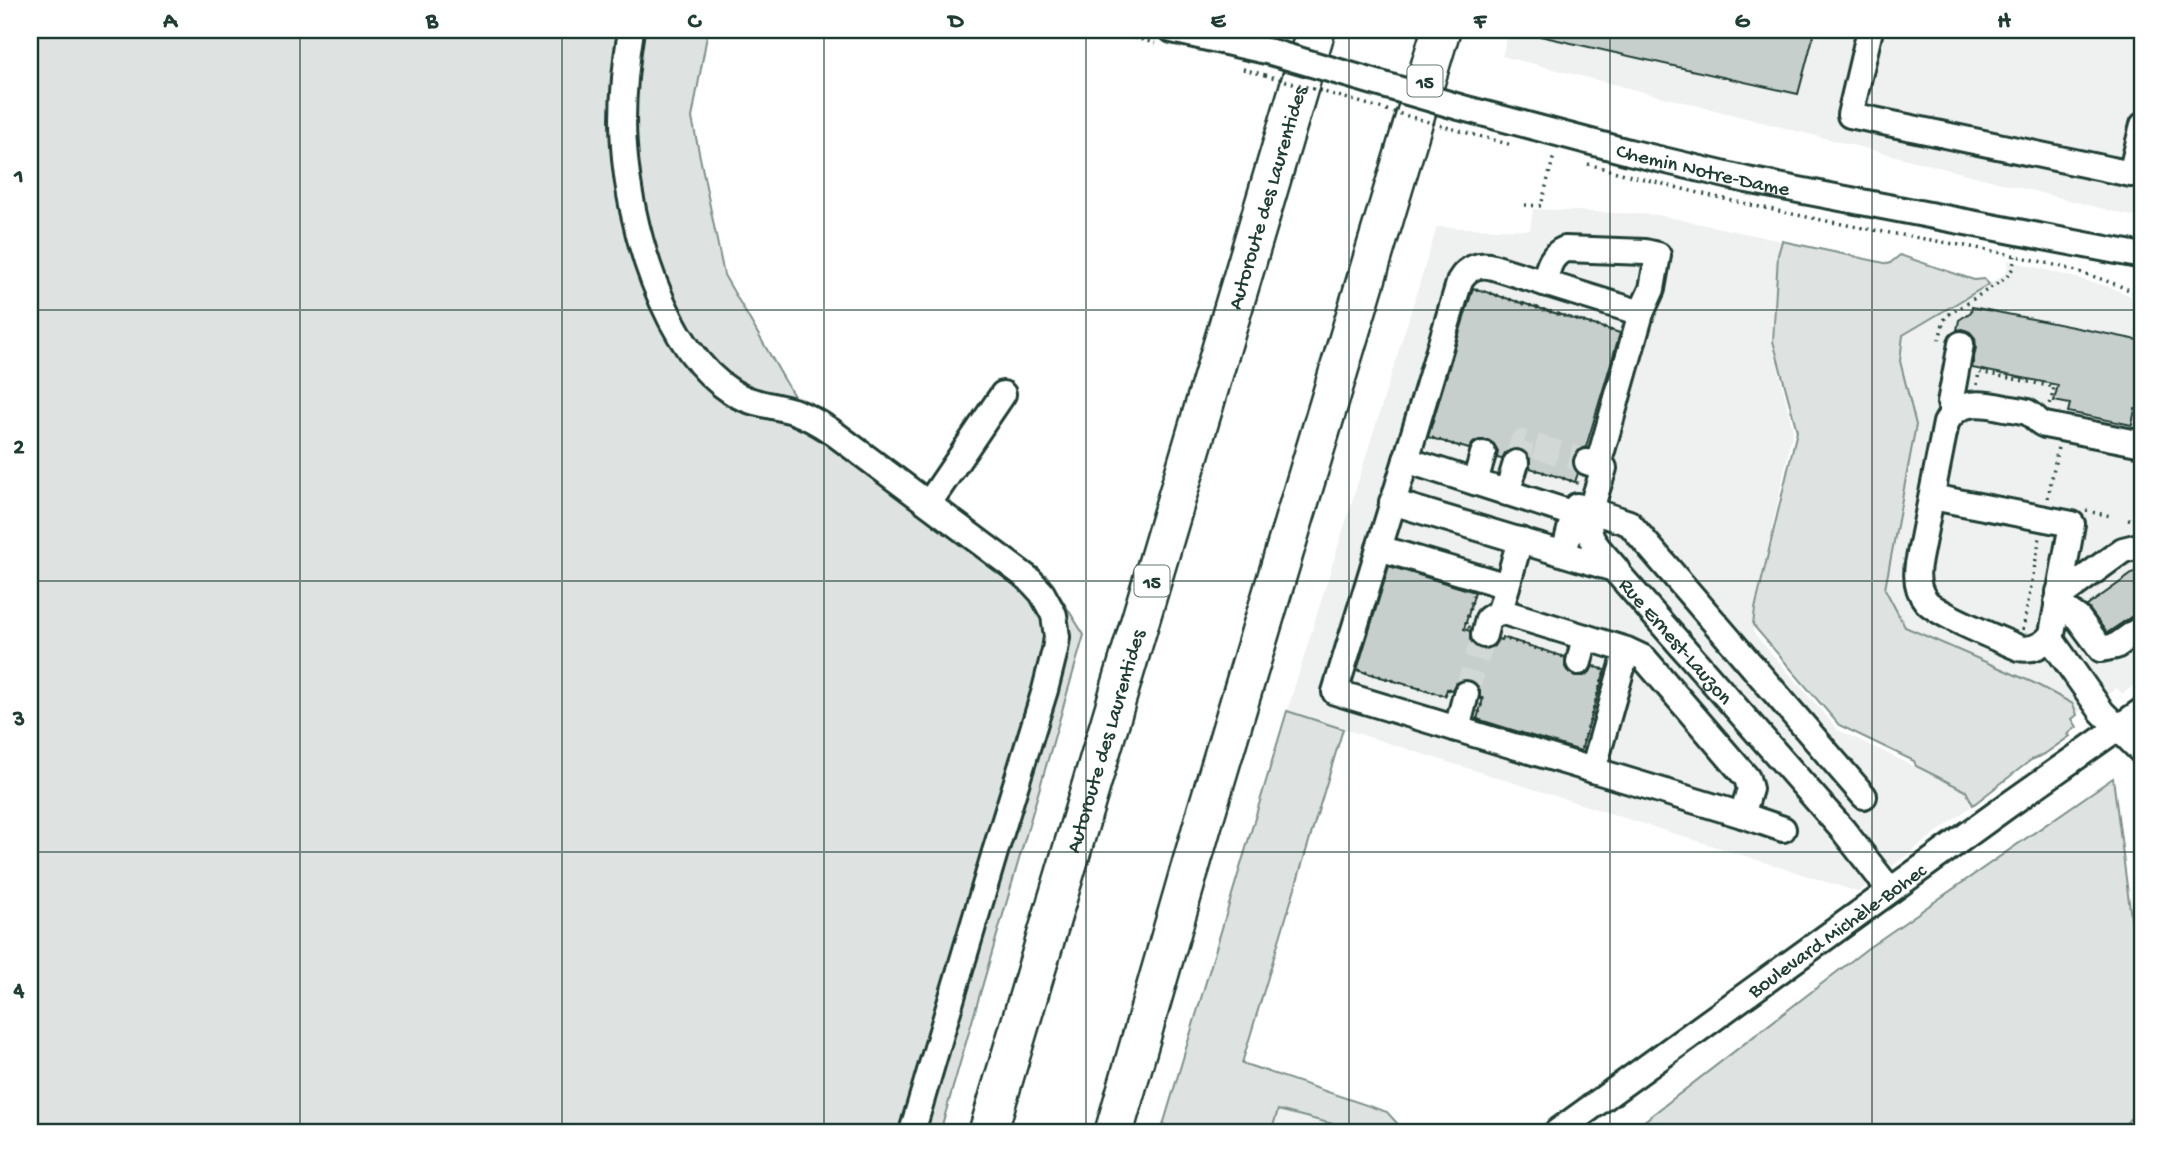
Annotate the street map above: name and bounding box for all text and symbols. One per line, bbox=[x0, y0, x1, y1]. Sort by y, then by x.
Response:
text: A bbox=[162, 9, 178, 36]
text: B bbox=[425, 9, 439, 36]
text: C bbox=[688, 9, 703, 36]
text: D bbox=[947, 9, 965, 36]
text: E bbox=[1211, 9, 1227, 36]
text: F bbox=[1473, 9, 1488, 36]
text: G bbox=[1735, 9, 1751, 36]
text: H bbox=[1997, 9, 2011, 36]
road number: 15 bbox=[1408, 66, 1442, 96]
street label: Autoroute des Laurentides bbox=[1224, 83, 1315, 313]
street label: Chemin Notre-Dame bbox=[1613, 140, 1793, 204]
text: 1 bbox=[13, 164, 24, 191]
text: 2 bbox=[13, 435, 25, 462]
road number: 15 bbox=[1134, 566, 1170, 596]
street label: Rue Ernest-Lauzon bbox=[1612, 574, 1736, 711]
street label: Autoroute des Laurentides bbox=[1063, 626, 1153, 857]
text: 3 bbox=[12, 707, 25, 734]
street label: Boulevard Michèle-Bohec bbox=[1744, 859, 1933, 1006]
text: 4 bbox=[13, 978, 25, 1005]

